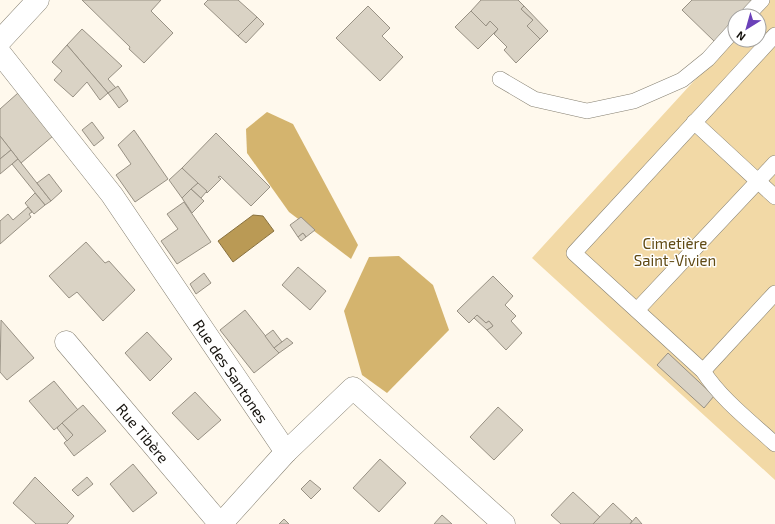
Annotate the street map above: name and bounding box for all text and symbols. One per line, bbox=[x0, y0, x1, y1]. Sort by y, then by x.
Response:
north arrow bbox=[727, 8, 767, 48]
text: N bbox=[734, 29, 748, 44]
park label: Cimetière Saint-Vivien bbox=[634, 234, 716, 269]
street label: Rue des Santones bbox=[190, 316, 272, 426]
street label: Rue Tibère bbox=[113, 400, 173, 466]

